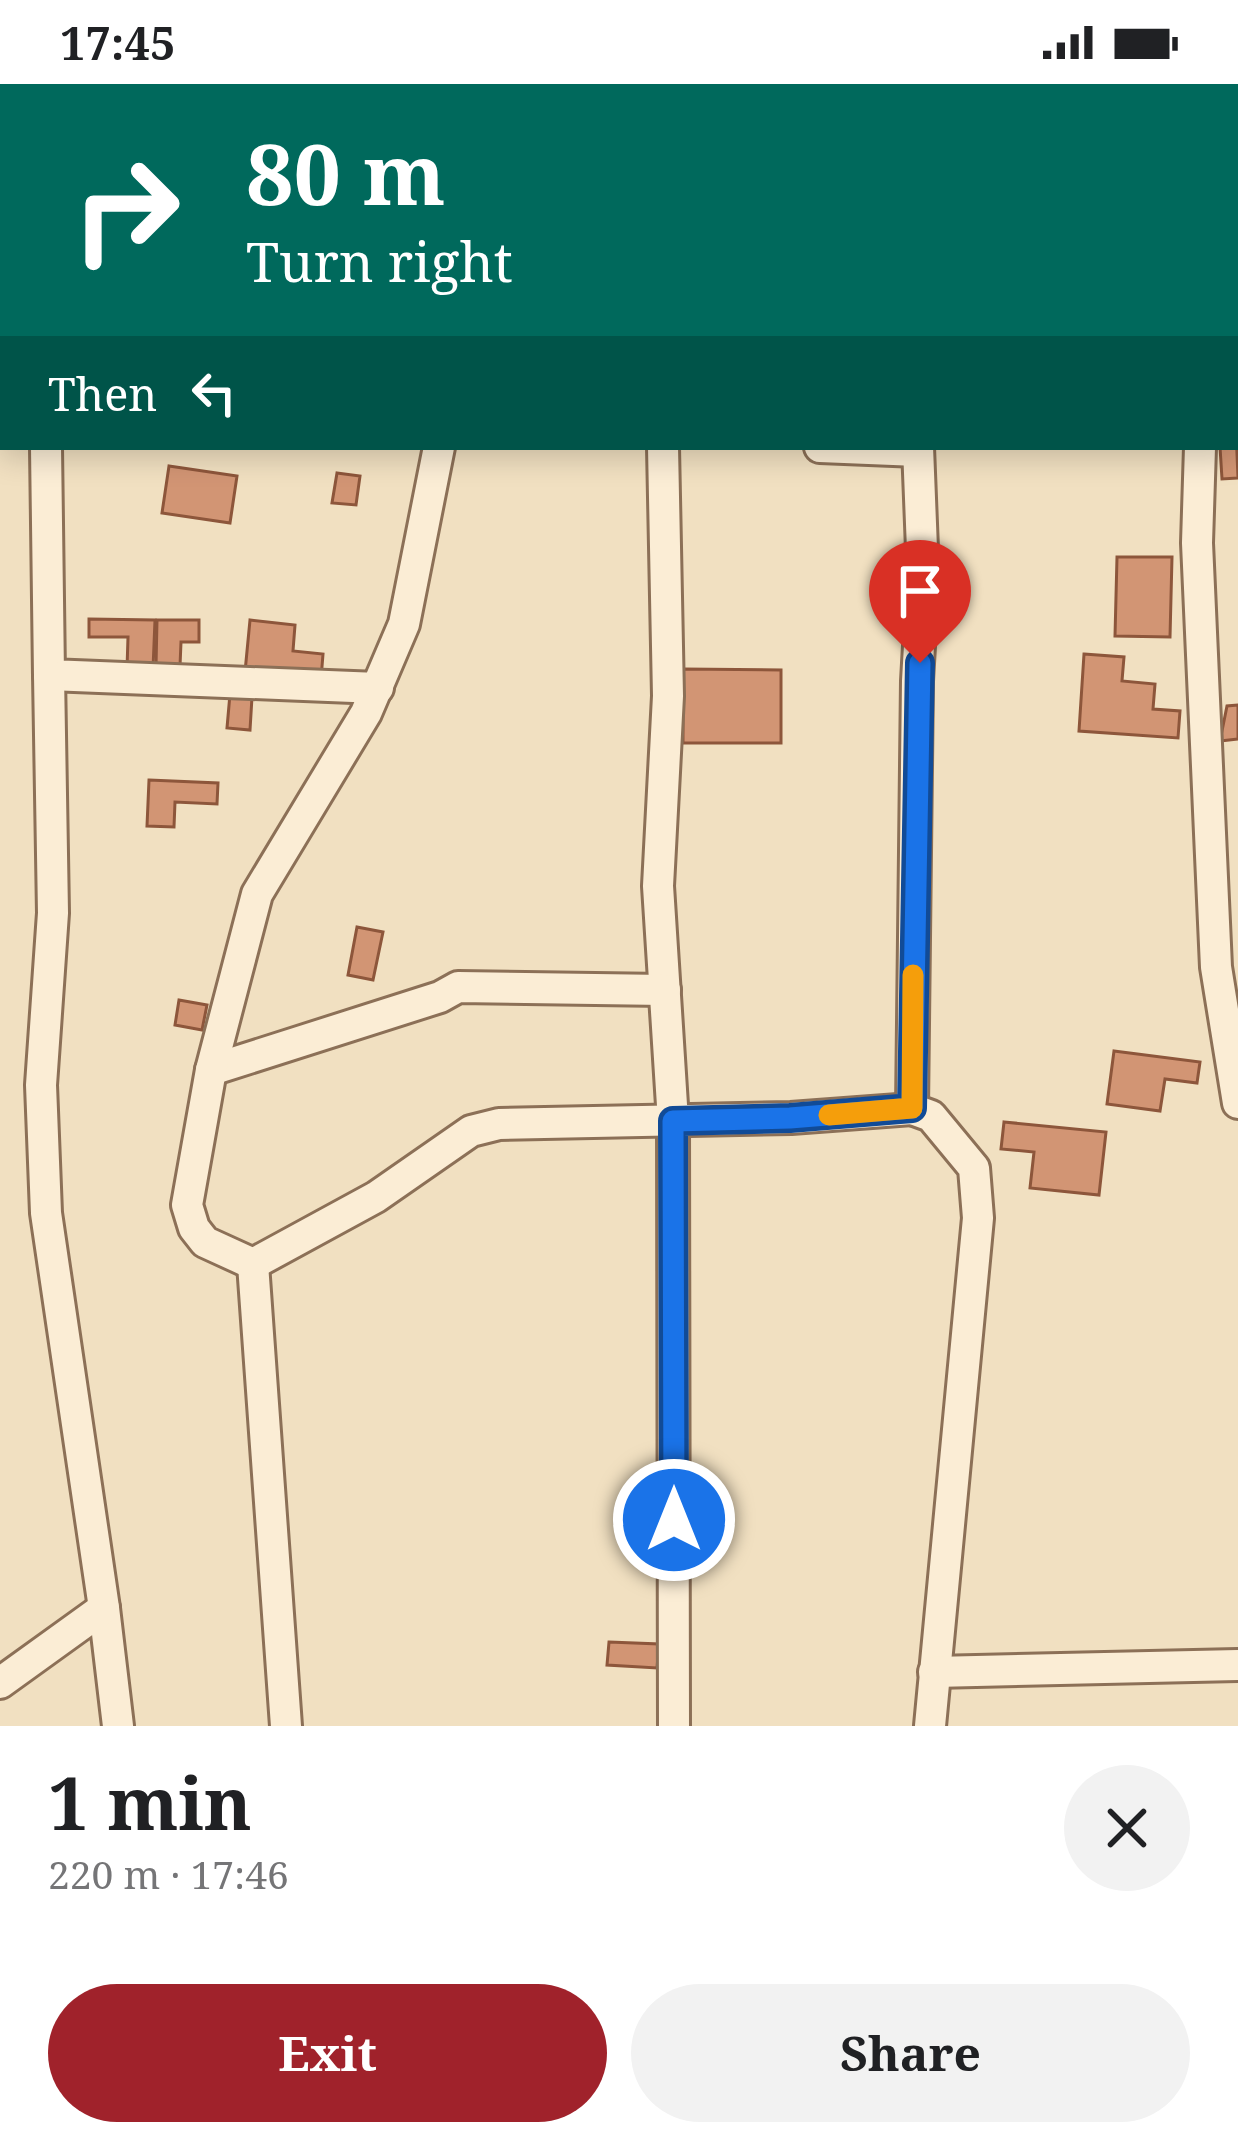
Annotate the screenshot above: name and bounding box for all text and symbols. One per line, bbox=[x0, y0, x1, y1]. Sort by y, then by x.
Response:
text: 17:45 bbox=[60, 12, 175, 73]
text: 80 m bbox=[246, 115, 446, 230]
icon: right bbox=[48, 132, 204, 288]
text: Turn right bbox=[246, 224, 513, 298]
icon: left bbox=[181, 360, 247, 426]
text: Then bbox=[48, 363, 157, 424]
pin bbox=[869, 540, 971, 663]
icon: arrive bbox=[887, 558, 953, 624]
position arrow bbox=[611, 1457, 737, 1583]
text: 1 min bbox=[48, 1753, 252, 1851]
button: close bbox=[1064, 1765, 1190, 1891]
text: 220 m · 17:46 bbox=[48, 1847, 289, 1900]
button: Exit bbox=[48, 1984, 607, 2122]
button: Share bbox=[631, 1984, 1190, 2122]

